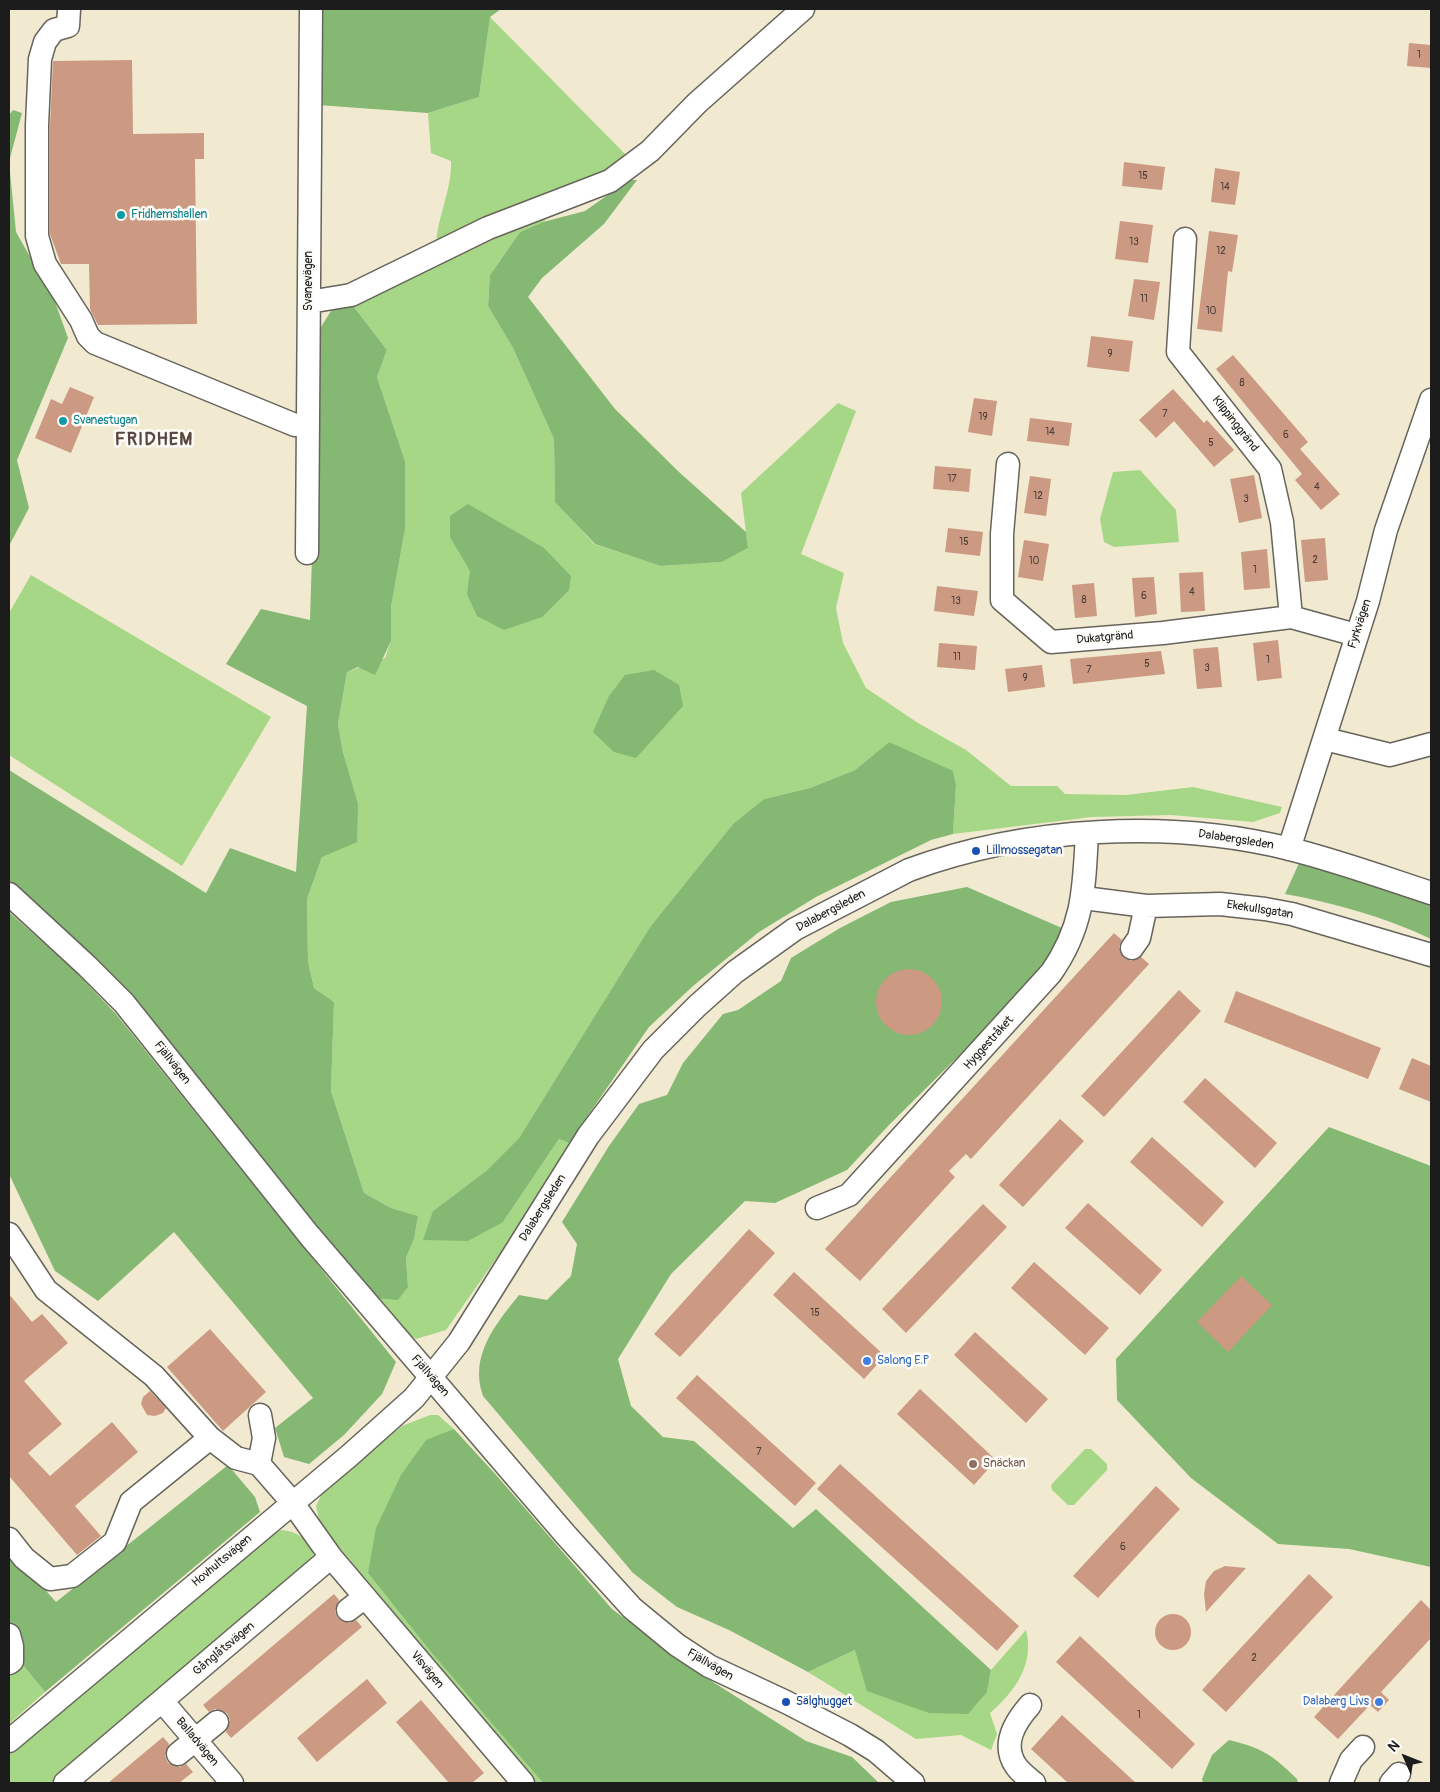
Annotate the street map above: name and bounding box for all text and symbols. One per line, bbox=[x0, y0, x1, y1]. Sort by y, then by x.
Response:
house number: 1 bbox=[1417, 49, 1421, 61]
house number: 15 bbox=[1138, 170, 1148, 182]
house number: 14 bbox=[1220, 181, 1230, 193]
place label: Fridhemshallen bbox=[131, 208, 207, 222]
marker: Fridhemshallen bbox=[115, 209, 127, 221]
house number: 13 bbox=[1129, 236, 1139, 248]
house number: 12 bbox=[1216, 245, 1226, 257]
street label: Svanevägen bbox=[302, 251, 316, 311]
house number: 11 bbox=[1140, 293, 1148, 305]
house number: 10 bbox=[1206, 305, 1216, 317]
house number: 9 bbox=[1107, 348, 1113, 360]
house number: 8 bbox=[1239, 377, 1245, 389]
street label: Klippinggränd bbox=[1209, 393, 1261, 455]
house number: 7 bbox=[1162, 408, 1168, 420]
house number: 19 bbox=[978, 411, 988, 423]
place label: Svanestugan bbox=[73, 414, 138, 428]
marker: Svanestugan bbox=[57, 415, 69, 427]
house number: 14 bbox=[1045, 426, 1055, 438]
district label: FRIDHEM bbox=[114, 429, 194, 451]
house number: 6 bbox=[1283, 429, 1289, 441]
house number: 5 bbox=[1208, 437, 1214, 449]
house number: 17 bbox=[947, 473, 957, 485]
house number: 4 bbox=[1314, 481, 1320, 493]
house number: 12 bbox=[1033, 490, 1043, 502]
house number: 3 bbox=[1243, 493, 1249, 505]
house number: 15 bbox=[959, 536, 969, 548]
house number: 2 bbox=[1312, 554, 1318, 566]
house number: 10 bbox=[1029, 555, 1039, 567]
house number: 1 bbox=[1253, 564, 1257, 576]
house number: 4 bbox=[1189, 586, 1195, 598]
house number: 6 bbox=[1141, 590, 1147, 602]
house number: 8 bbox=[1081, 594, 1087, 606]
house number: 13 bbox=[951, 595, 961, 607]
street label: Fyrkvägen bbox=[1345, 597, 1375, 651]
street label: Dukatgränd bbox=[1076, 628, 1134, 648]
house number: 11 bbox=[953, 651, 961, 663]
house number: 1 bbox=[1266, 654, 1270, 666]
house number: 5 bbox=[1144, 658, 1150, 670]
house number: 3 bbox=[1204, 662, 1210, 674]
house number: 7 bbox=[1086, 664, 1092, 676]
house number: 9 bbox=[1022, 672, 1028, 684]
street label: Dalabergsleden bbox=[1197, 827, 1275, 853]
place label: Lillmossegatan bbox=[986, 844, 1062, 858]
marker: Lillmossegatan bbox=[970, 845, 982, 857]
street label: Dalabergsleden bbox=[794, 887, 868, 935]
street label: Ekekullsgatan bbox=[1226, 898, 1294, 922]
street label: Hyggestråket bbox=[961, 1013, 1017, 1073]
street label: Fjällvägen bbox=[151, 1038, 193, 1088]
street label: Dalabergsleden bbox=[517, 1172, 569, 1244]
house number: 15 bbox=[810, 1307, 820, 1319]
street label: Fjällvägen bbox=[408, 1352, 452, 1400]
place label: Salong E.P bbox=[877, 1354, 929, 1368]
marker: Salong E.P bbox=[861, 1355, 873, 1367]
house number: 7 bbox=[756, 1446, 762, 1458]
place label: Snäckan bbox=[983, 1457, 1026, 1471]
marker: Snäckan bbox=[967, 1458, 979, 1470]
street label: Hovhultsvägen bbox=[189, 1532, 255, 1590]
house number: 6 bbox=[1120, 1541, 1126, 1553]
street label: Gånglåtsvägen bbox=[190, 1619, 258, 1679]
street label: Fjällvägen bbox=[684, 1646, 736, 1684]
street label: Visvägen bbox=[407, 1648, 447, 1692]
house number: 2 bbox=[1251, 1652, 1257, 1664]
place label: Sälghugget bbox=[796, 1695, 852, 1709]
place label: Dalaberg Livs bbox=[1303, 1695, 1369, 1709]
marker: Sälghugget bbox=[780, 1696, 792, 1708]
marker: Dalaberg Livs bbox=[1373, 1696, 1385, 1708]
house number: 1 bbox=[1137, 1709, 1141, 1721]
street label: Balladvägen bbox=[172, 1715, 222, 1769]
north arrow bbox=[1380, 1732, 1430, 1782]
text: N bbox=[1384, 1737, 1403, 1756]

